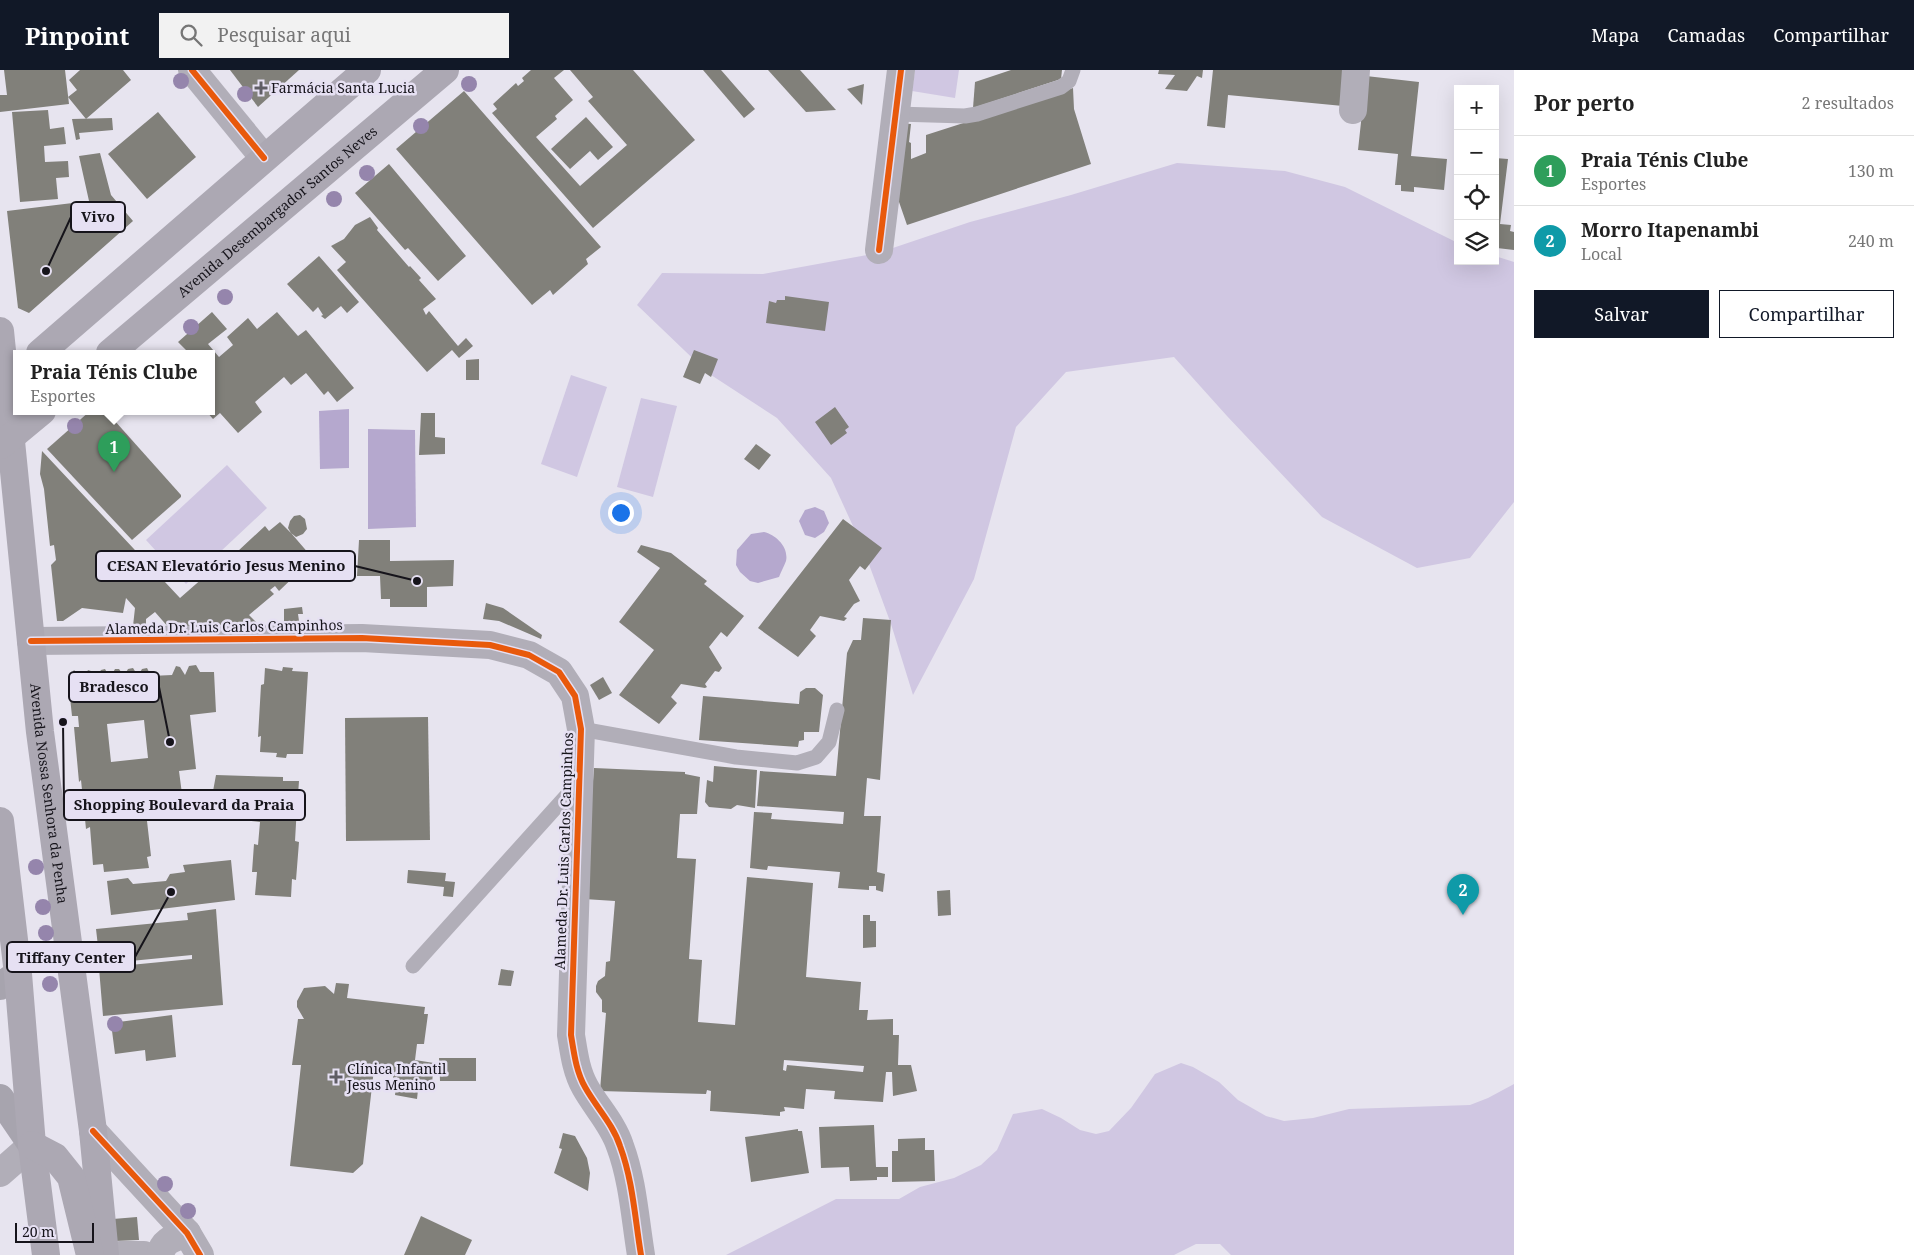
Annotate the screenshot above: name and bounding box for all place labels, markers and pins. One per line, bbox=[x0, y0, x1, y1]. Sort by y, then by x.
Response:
place label: Farmácia Santa Lucia bbox=[271, 78, 415, 97]
marker: Farmácia Santa Lucia bbox=[255, 82, 267, 94]
callout: Vivo bbox=[71, 202, 125, 232]
pin: 1 bbox=[98, 431, 130, 472]
callout: CESAN Elevatório Jesus Menino bbox=[96, 551, 355, 581]
callout: Bradesco bbox=[69, 672, 159, 702]
callout: Shopping Boulevard da Praia bbox=[64, 790, 305, 820]
pin: 2 bbox=[1447, 874, 1479, 915]
callout: Tiffany Center bbox=[7, 942, 135, 972]
place label: Clínica Infantil Jesus Menino bbox=[346, 1059, 447, 1094]
marker: Clínica Infantil Jesus Menino bbox=[329, 1070, 343, 1084]

